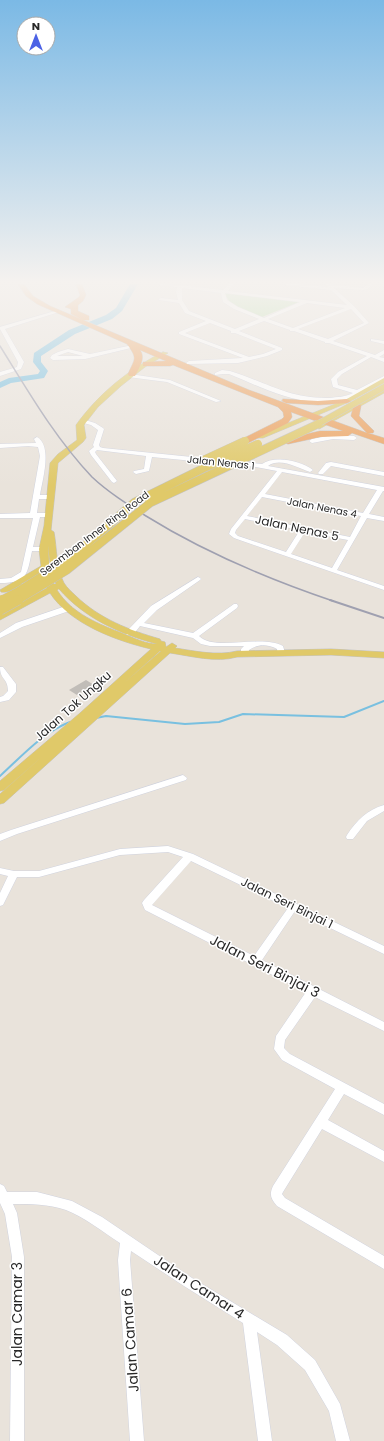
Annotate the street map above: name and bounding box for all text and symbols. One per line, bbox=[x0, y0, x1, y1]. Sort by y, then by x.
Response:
north arrow bbox=[16, 16, 56, 56]
text: N bbox=[32, 18, 40, 34]
street label: Jalan Nenas 1 bbox=[186, 451, 255, 474]
street label: Seremban Inner Ring Road bbox=[37, 487, 152, 579]
street label: Jalan Nenas 4 bbox=[286, 493, 358, 522]
street label: Jalan Nenas 5 bbox=[254, 510, 340, 545]
street label: Jalan Tok Ungku bbox=[31, 667, 115, 745]
street label: Jalan Seri Binjai 1 bbox=[238, 873, 336, 932]
street label: Jalan Seri Binjai 3 bbox=[206, 930, 324, 1002]
street label: Jalan Camar 4 bbox=[150, 1250, 248, 1324]
street label: Jalan Camar 3 bbox=[7, 1262, 27, 1366]
street label: Jalan Camar 6 bbox=[116, 1287, 144, 1393]

